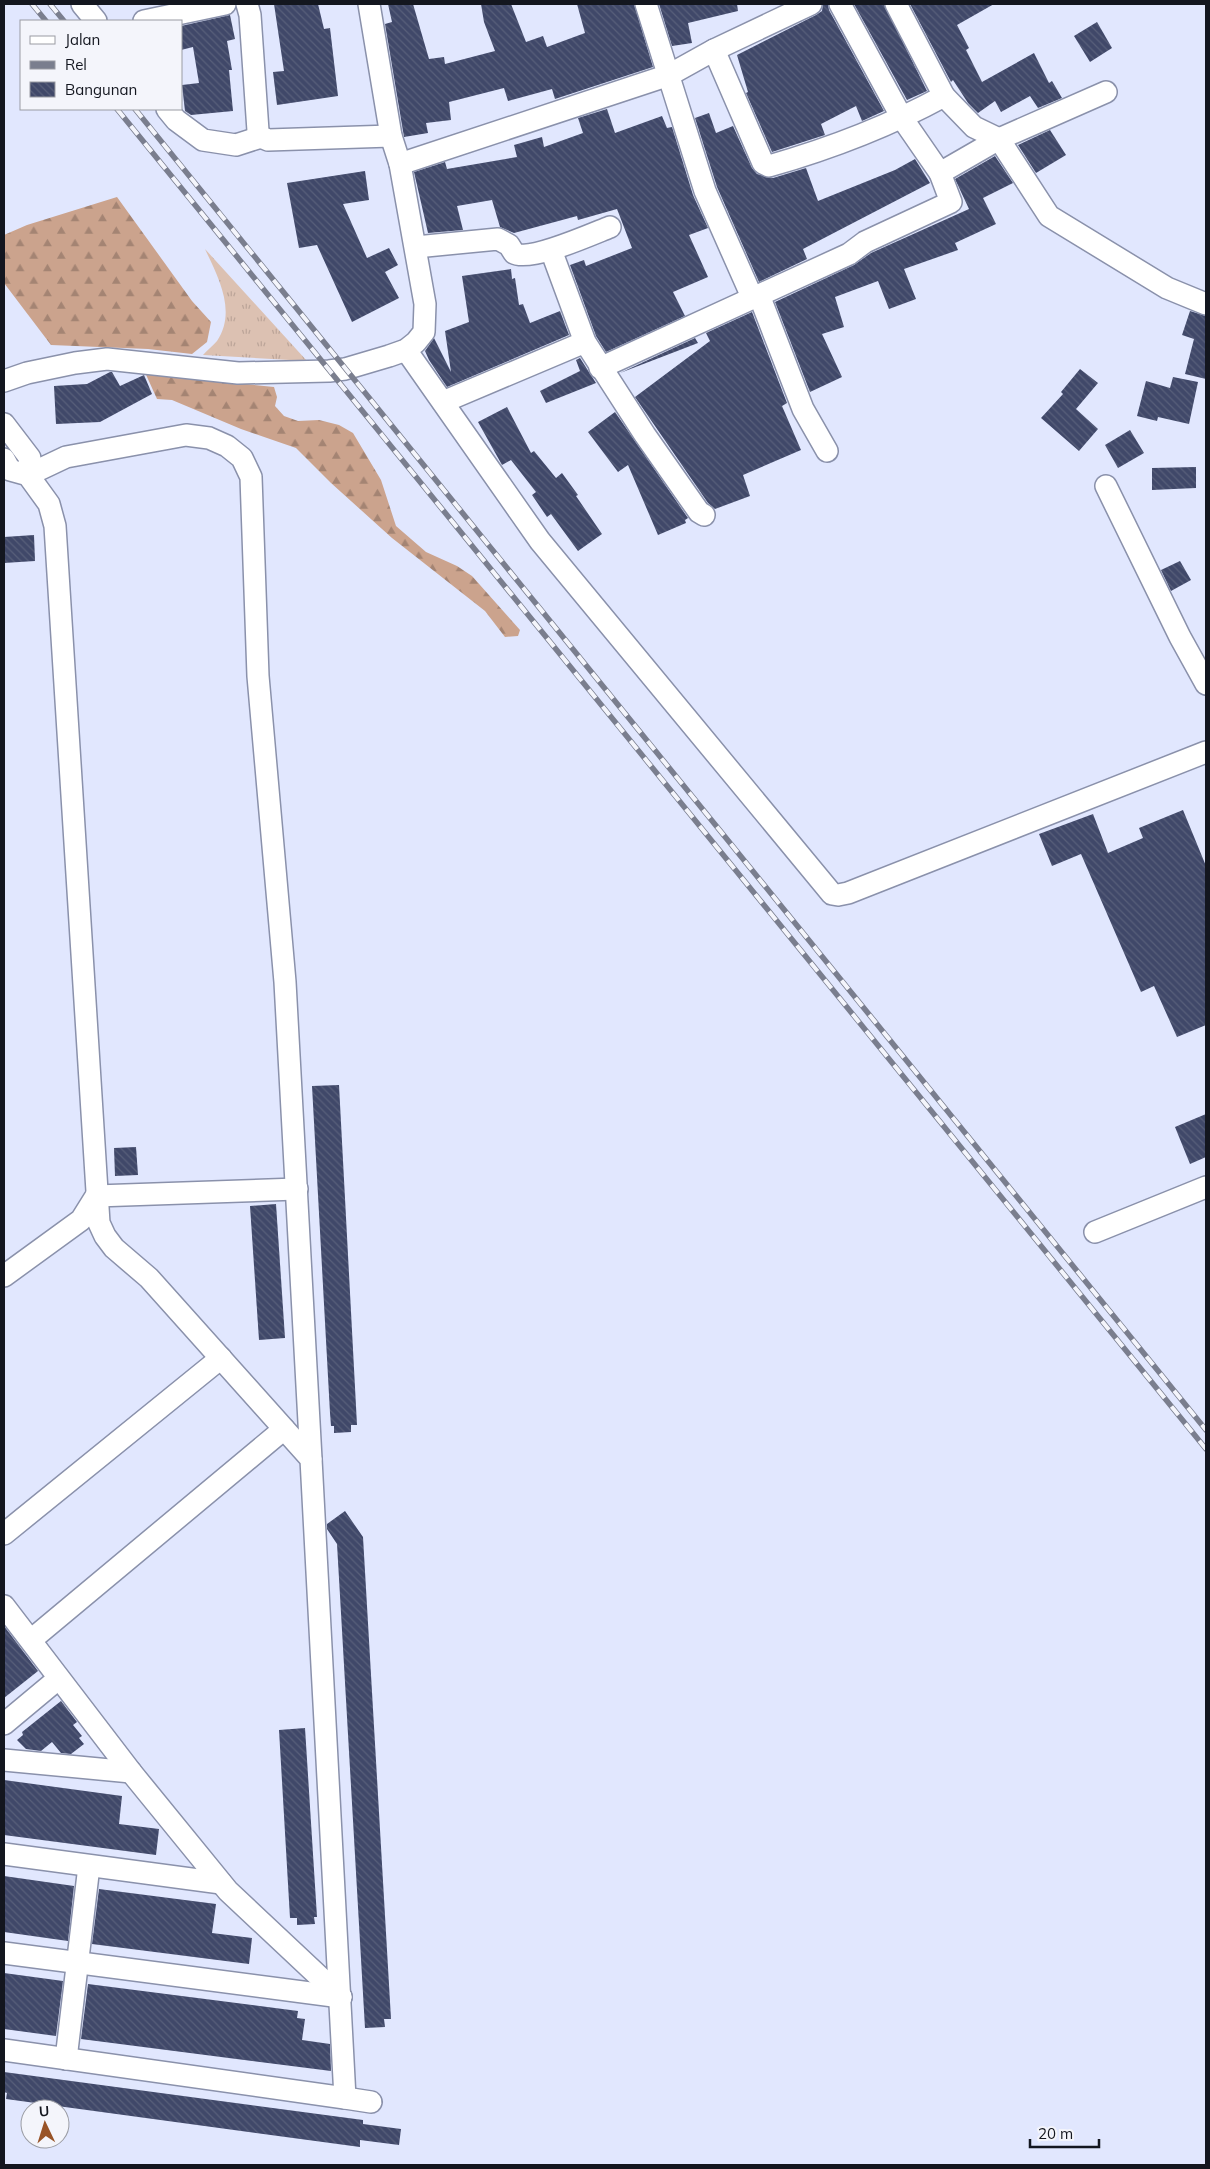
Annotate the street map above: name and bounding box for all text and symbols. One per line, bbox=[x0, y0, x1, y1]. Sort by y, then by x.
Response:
legend bbox=[20, 20, 182, 110]
text: Jalan bbox=[65, 30, 100, 49]
text: Rel bbox=[65, 55, 87, 74]
text: Bangunan bbox=[65, 80, 137, 99]
north arrow bbox=[20, 2099, 70, 2149]
text: U bbox=[38, 2102, 50, 2120]
scale bar bbox=[1030, 2116, 1099, 2148]
text: 20 m bbox=[1038, 2124, 1073, 2143]

